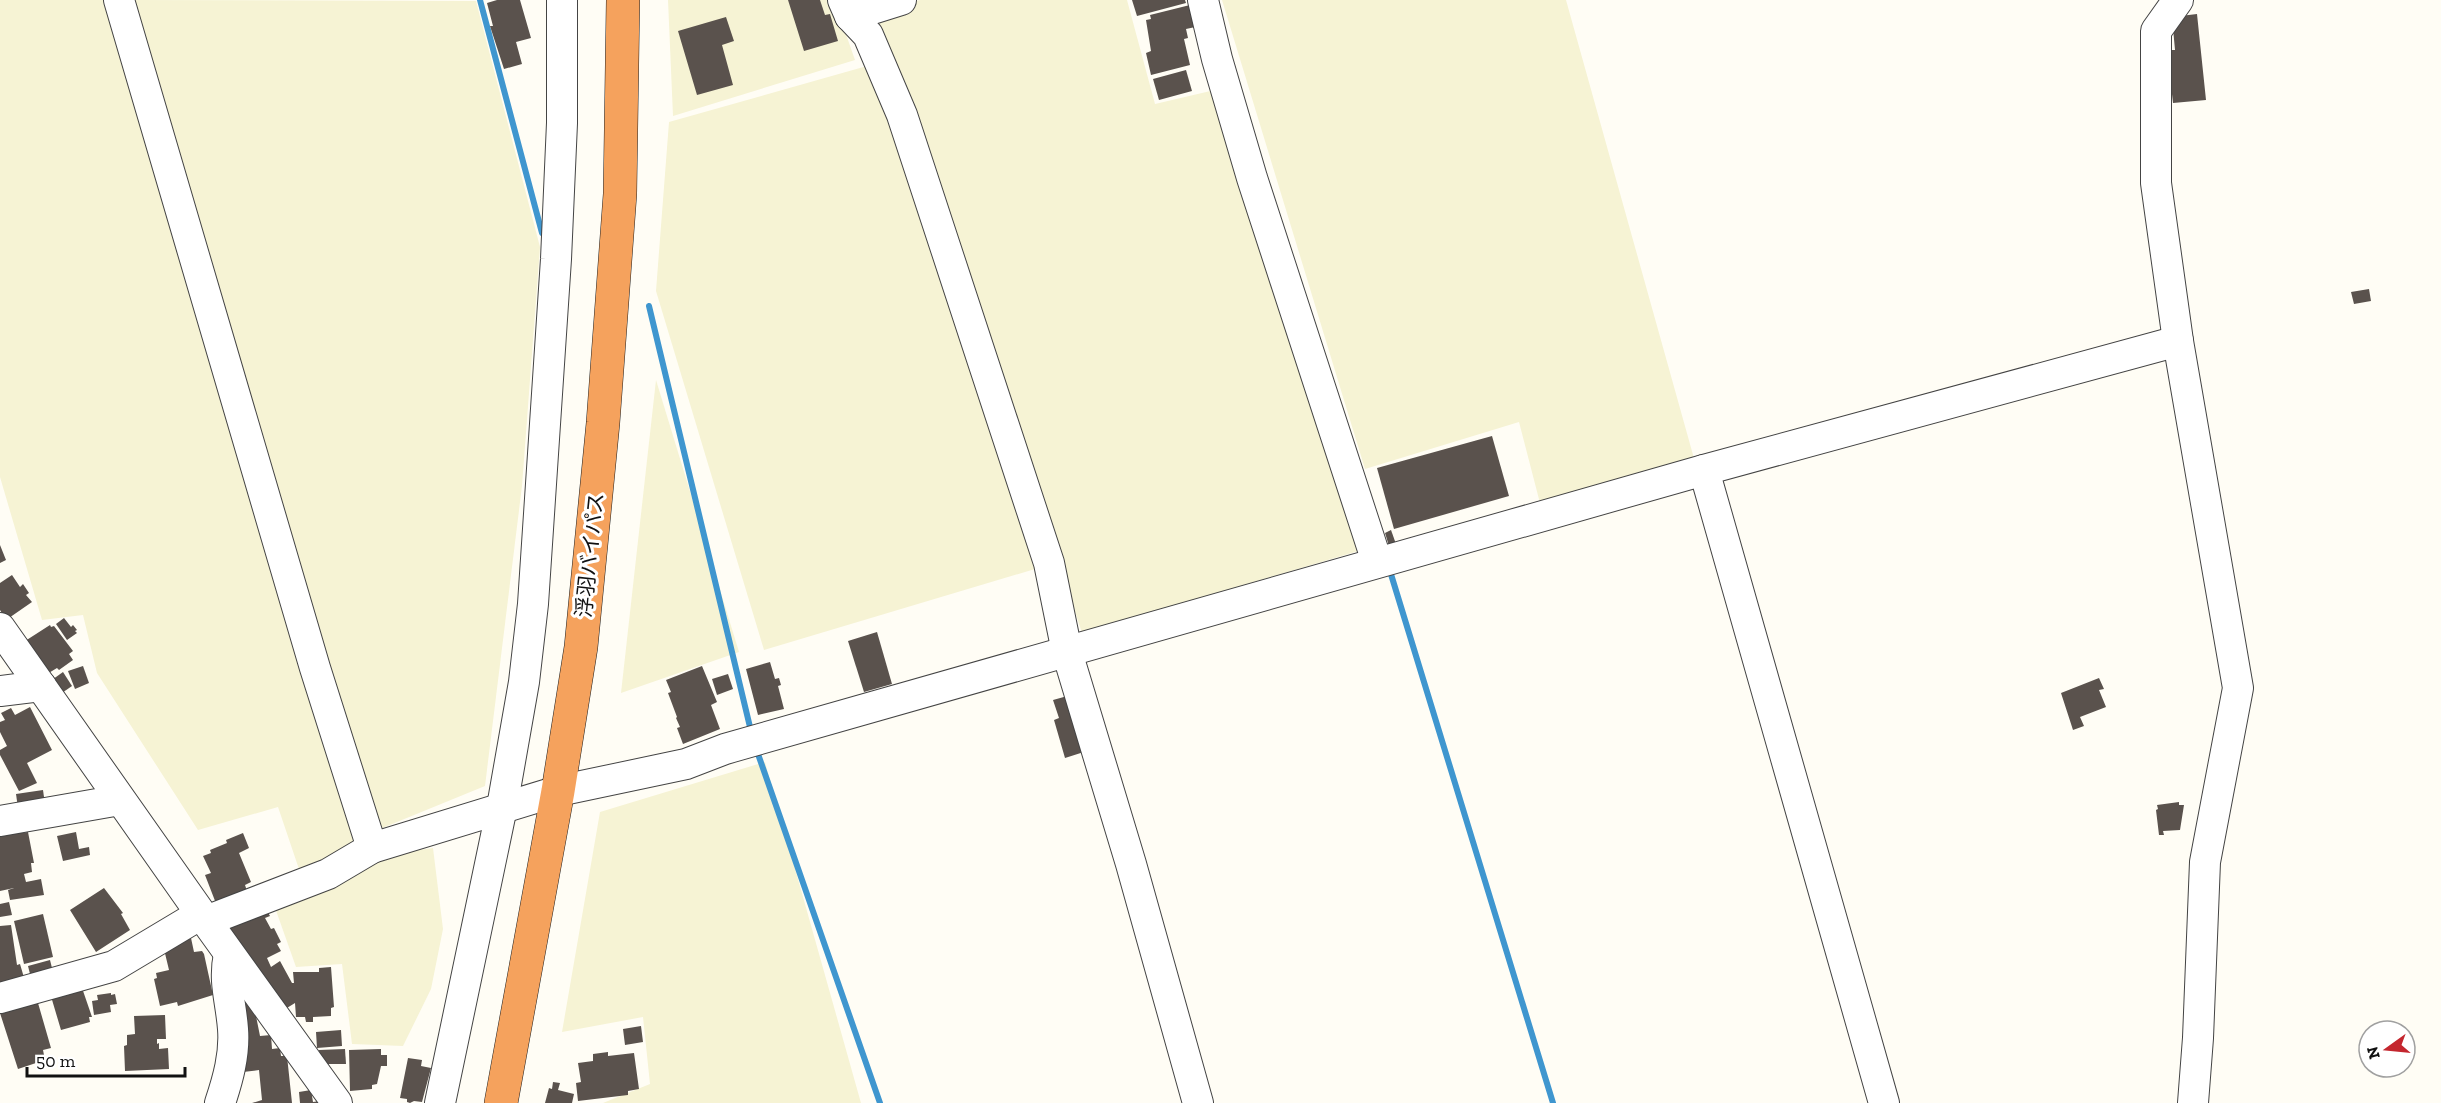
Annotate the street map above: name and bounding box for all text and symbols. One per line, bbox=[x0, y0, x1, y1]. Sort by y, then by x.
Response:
street label: 浮羽バイパス bbox=[571, 491, 608, 619]
north arrow bbox=[2357, 1019, 2417, 1079]
scale bar bbox=[27, 1040, 184, 1078]
text: N bbox=[2362, 1044, 2384, 1061]
text: 50 m bbox=[36, 1050, 76, 1072]

